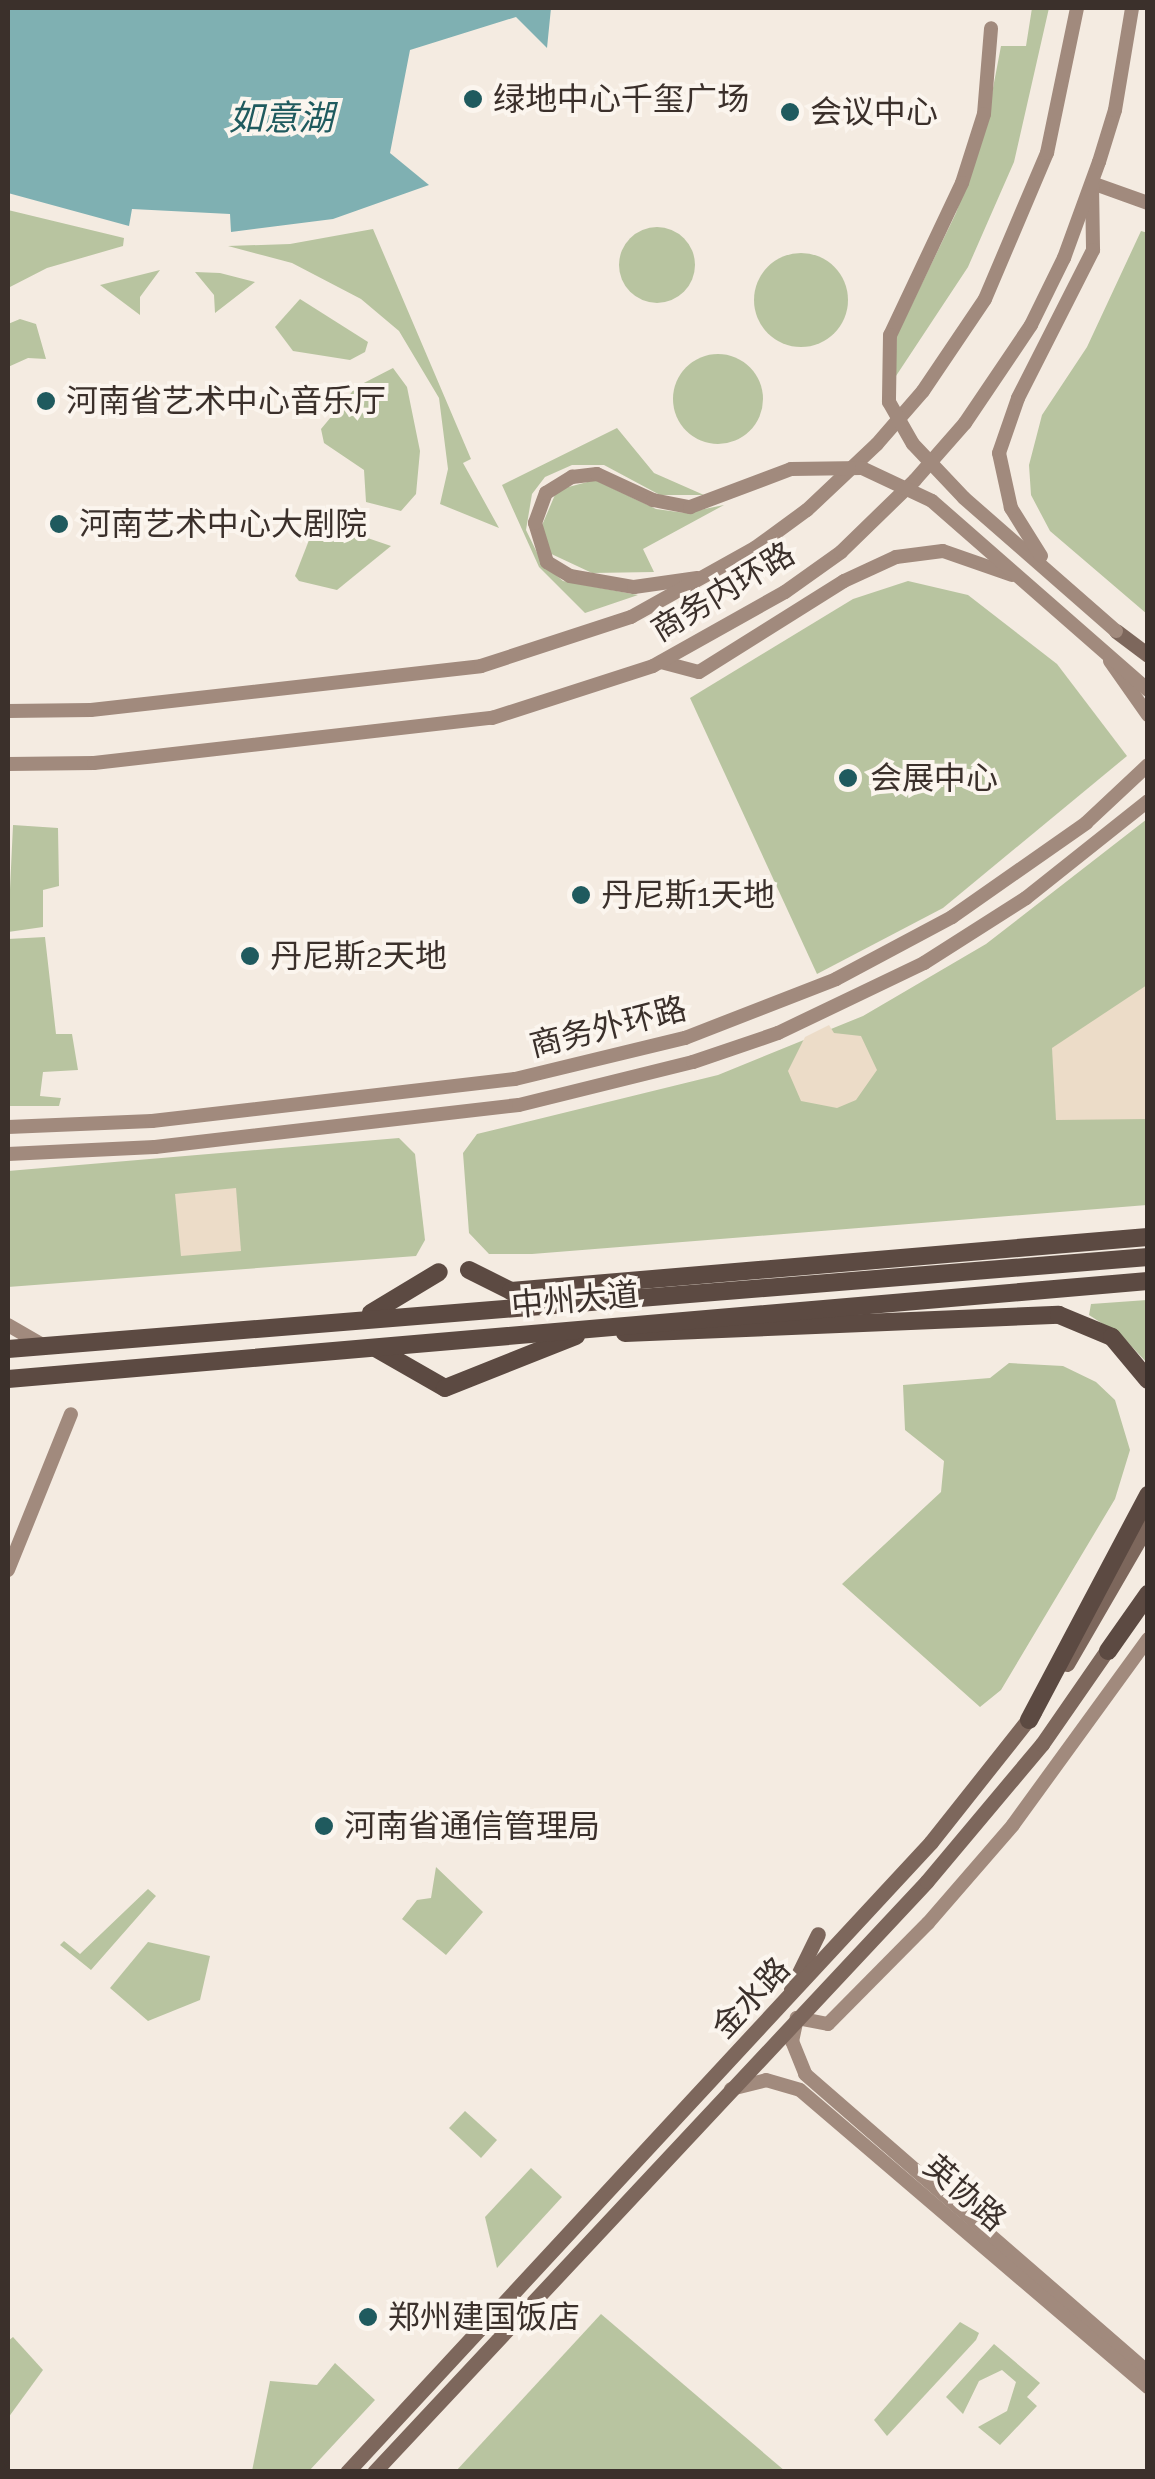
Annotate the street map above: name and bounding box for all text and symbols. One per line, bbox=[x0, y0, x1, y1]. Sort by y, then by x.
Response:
place label: 绿地中心千玺广场 bbox=[493, 80, 749, 118]
marker: 绿地中心千玺广场 bbox=[462, 88, 484, 110]
place label: 会议中心 bbox=[810, 93, 938, 131]
water label: 如意湖 bbox=[229, 97, 333, 139]
marker: 会议中心 bbox=[779, 101, 801, 123]
place label: 河南省艺术中心音乐厅 bbox=[66, 382, 386, 420]
marker: 河南省艺术中心音乐厅 bbox=[35, 390, 57, 412]
place label: 河南艺术中心大剧院 bbox=[79, 505, 367, 543]
marker: 河南艺术中心大剧院 bbox=[48, 513, 70, 535]
street label: 商务内环路 bbox=[645, 534, 801, 650]
place label: 会展中心 bbox=[870, 759, 998, 797]
marker: 会展中心 bbox=[835, 765, 861, 791]
place label: 丹尼斯1天地 bbox=[601, 876, 775, 914]
marker: 丹尼斯1天地 bbox=[570, 884, 592, 906]
place label: 丹尼斯2天地 bbox=[270, 937, 447, 975]
marker: 丹尼斯2天地 bbox=[239, 945, 261, 967]
street label: 商务外环路 bbox=[526, 989, 690, 1065]
street label: 中州大道 bbox=[510, 1275, 640, 1325]
place label: 河南省通信管理局 bbox=[344, 1807, 600, 1845]
marker: 河南省通信管理局 bbox=[313, 1815, 335, 1837]
street label: 金水路 bbox=[704, 1950, 798, 2046]
street label: 英协路 bbox=[916, 2147, 1014, 2239]
place label: 郑州建国饭店 bbox=[388, 2298, 580, 2336]
marker: 郑州建国饭店 bbox=[357, 2306, 379, 2328]

